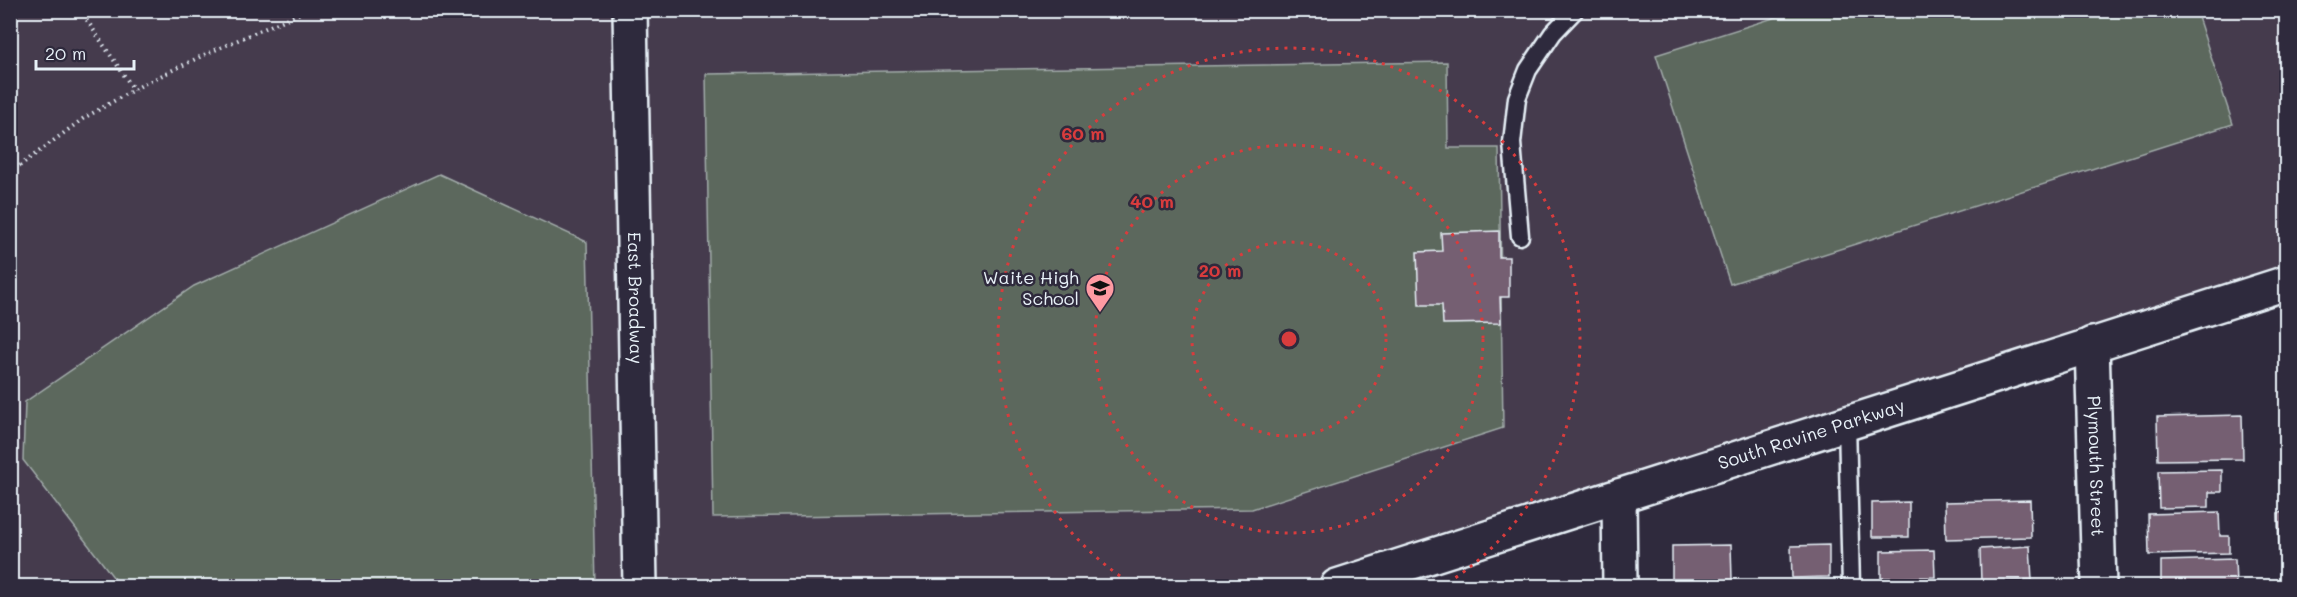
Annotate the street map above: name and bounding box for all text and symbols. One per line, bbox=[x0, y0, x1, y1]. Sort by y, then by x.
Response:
scale bar bbox=[36, 33, 134, 71]
text: 20 m bbox=[45, 41, 86, 65]
text: 60 m bbox=[1061, 121, 1105, 145]
text: 40 m bbox=[1130, 189, 1174, 213]
street label: East Broadway bbox=[623, 232, 649, 364]
text: 20 m bbox=[1199, 258, 1241, 282]
place label: Waite High School bbox=[983, 265, 1079, 310]
school or university icon: Waite High School bbox=[1084, 272, 1116, 314]
centre of rings bbox=[1279, 329, 1299, 349]
street label: South Ravine Parkway bbox=[1715, 393, 1907, 475]
street label: Plymouth Street bbox=[2082, 395, 2111, 537]

